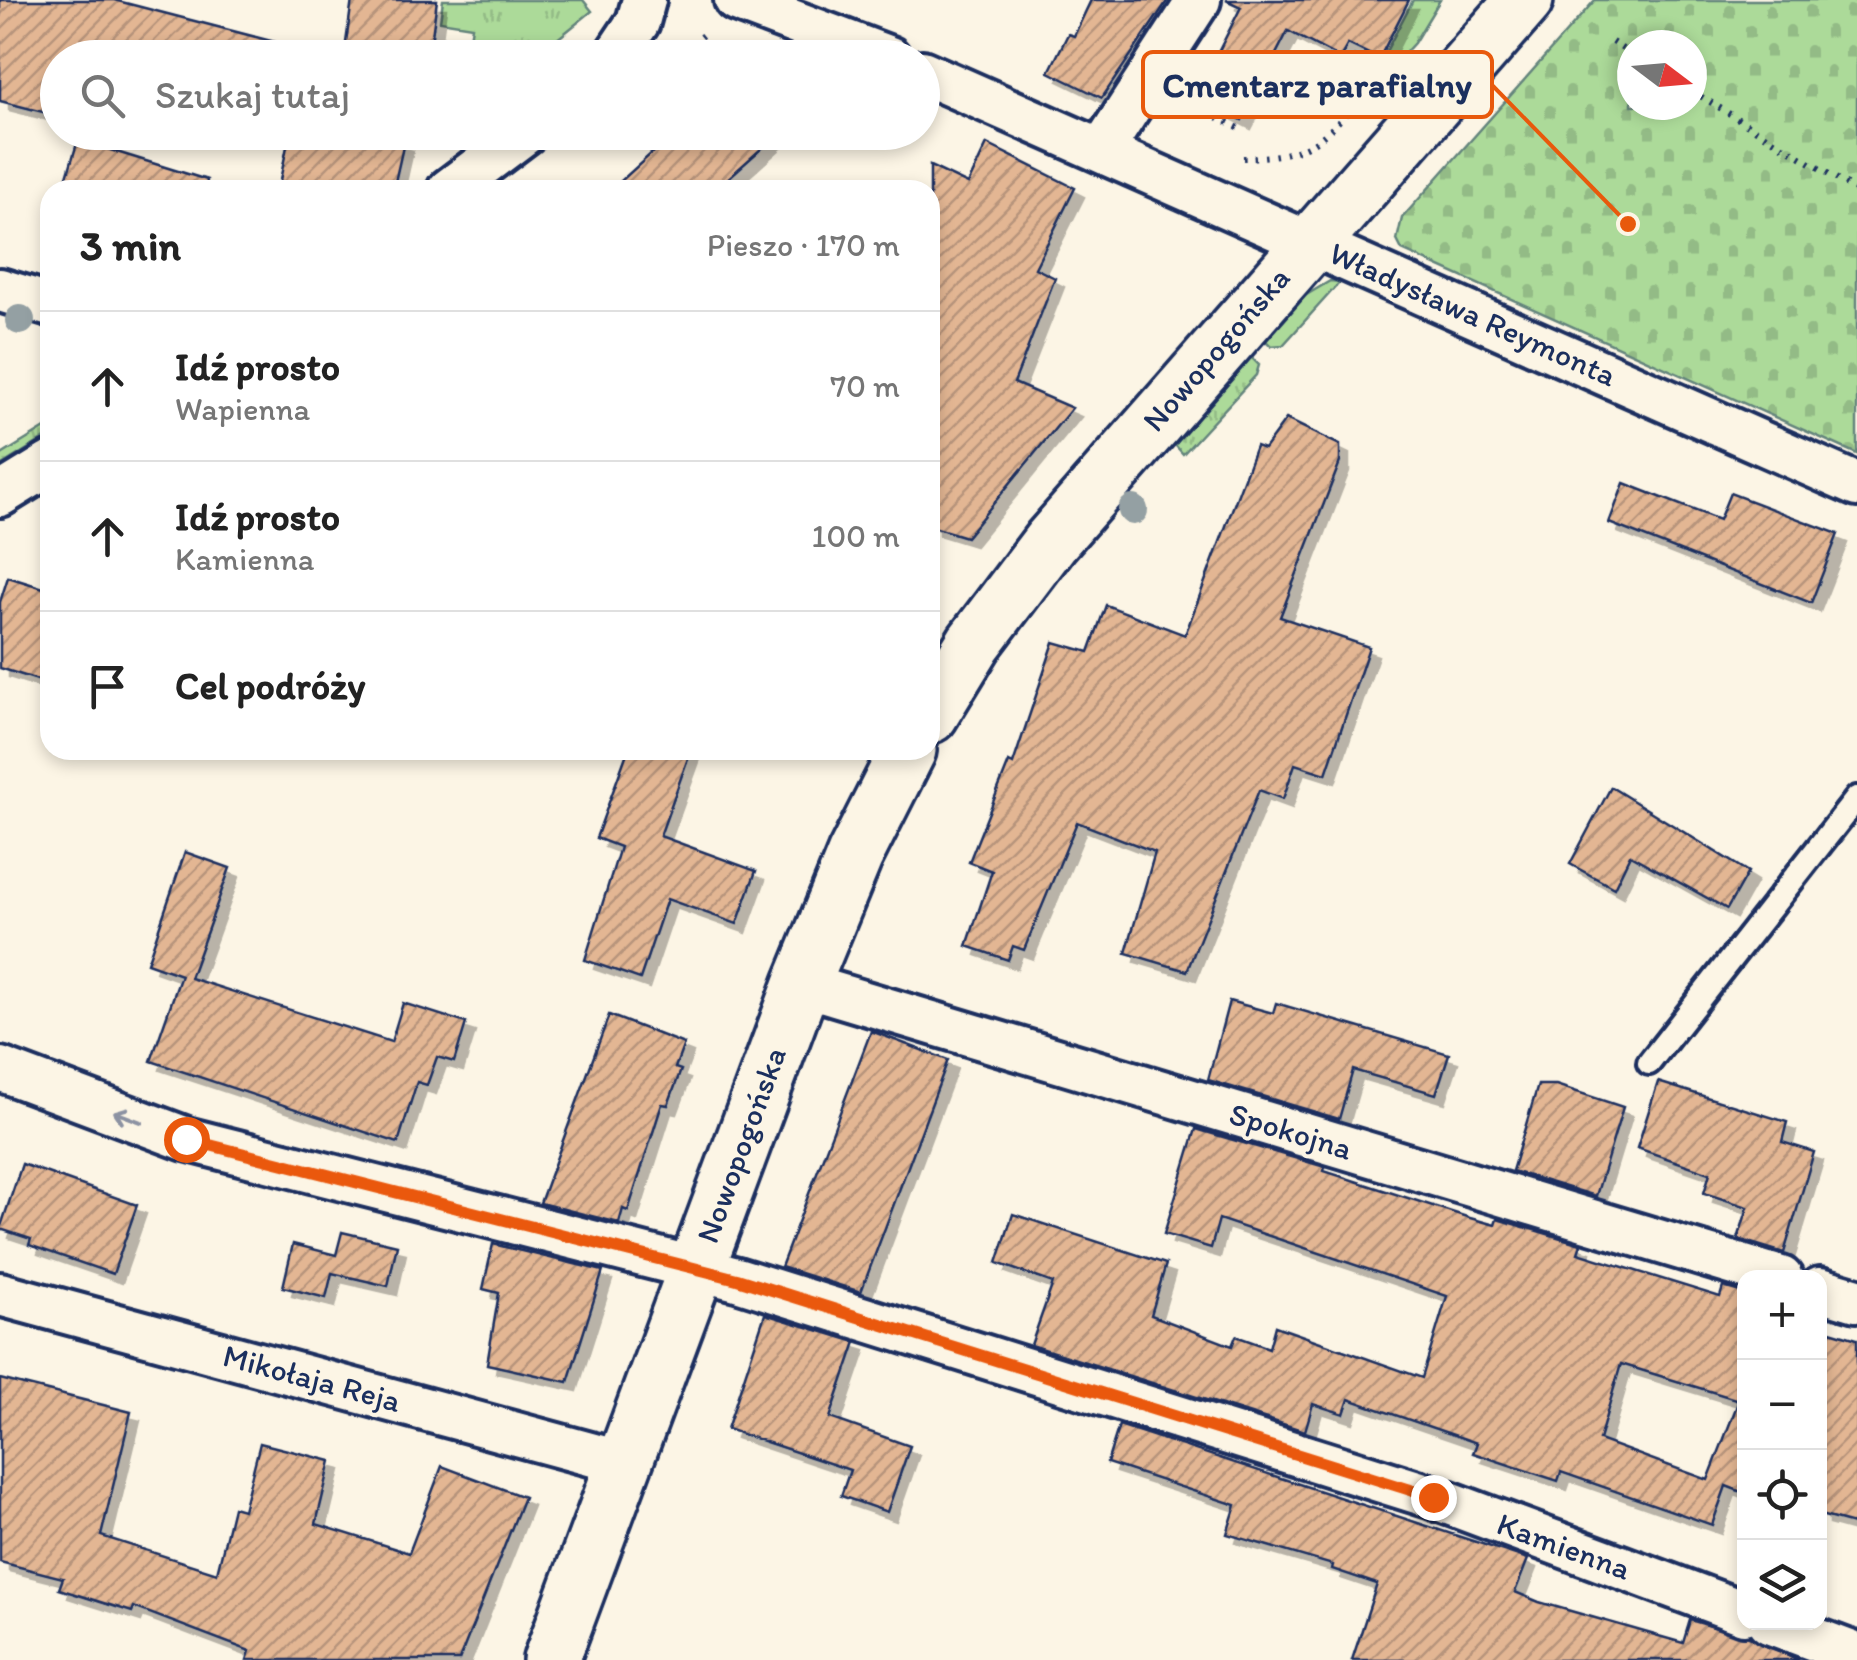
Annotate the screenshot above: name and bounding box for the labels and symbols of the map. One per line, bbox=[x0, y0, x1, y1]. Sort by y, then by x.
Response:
north arrow bbox=[1617, 30, 1707, 120]
callout: Cmentarz parafialny bbox=[1143, 52, 1492, 117]
text: Cmentarz parafialny bbox=[1162, 64, 1472, 106]
street label: Władysława Reymonta bbox=[1324, 234, 1623, 395]
street label: Nowopogońska bbox=[1134, 259, 1298, 439]
street label: Nowopogońska bbox=[688, 1042, 794, 1248]
street label: Spokojna bbox=[1225, 1094, 1357, 1168]
one-way arrow bbox=[113, 1107, 144, 1125]
route start bbox=[164, 1117, 210, 1163]
street label: Mikołaja Reja bbox=[219, 1336, 406, 1420]
route end bbox=[1411, 1475, 1457, 1521]
street label: Kamienna bbox=[1492, 1504, 1636, 1588]

